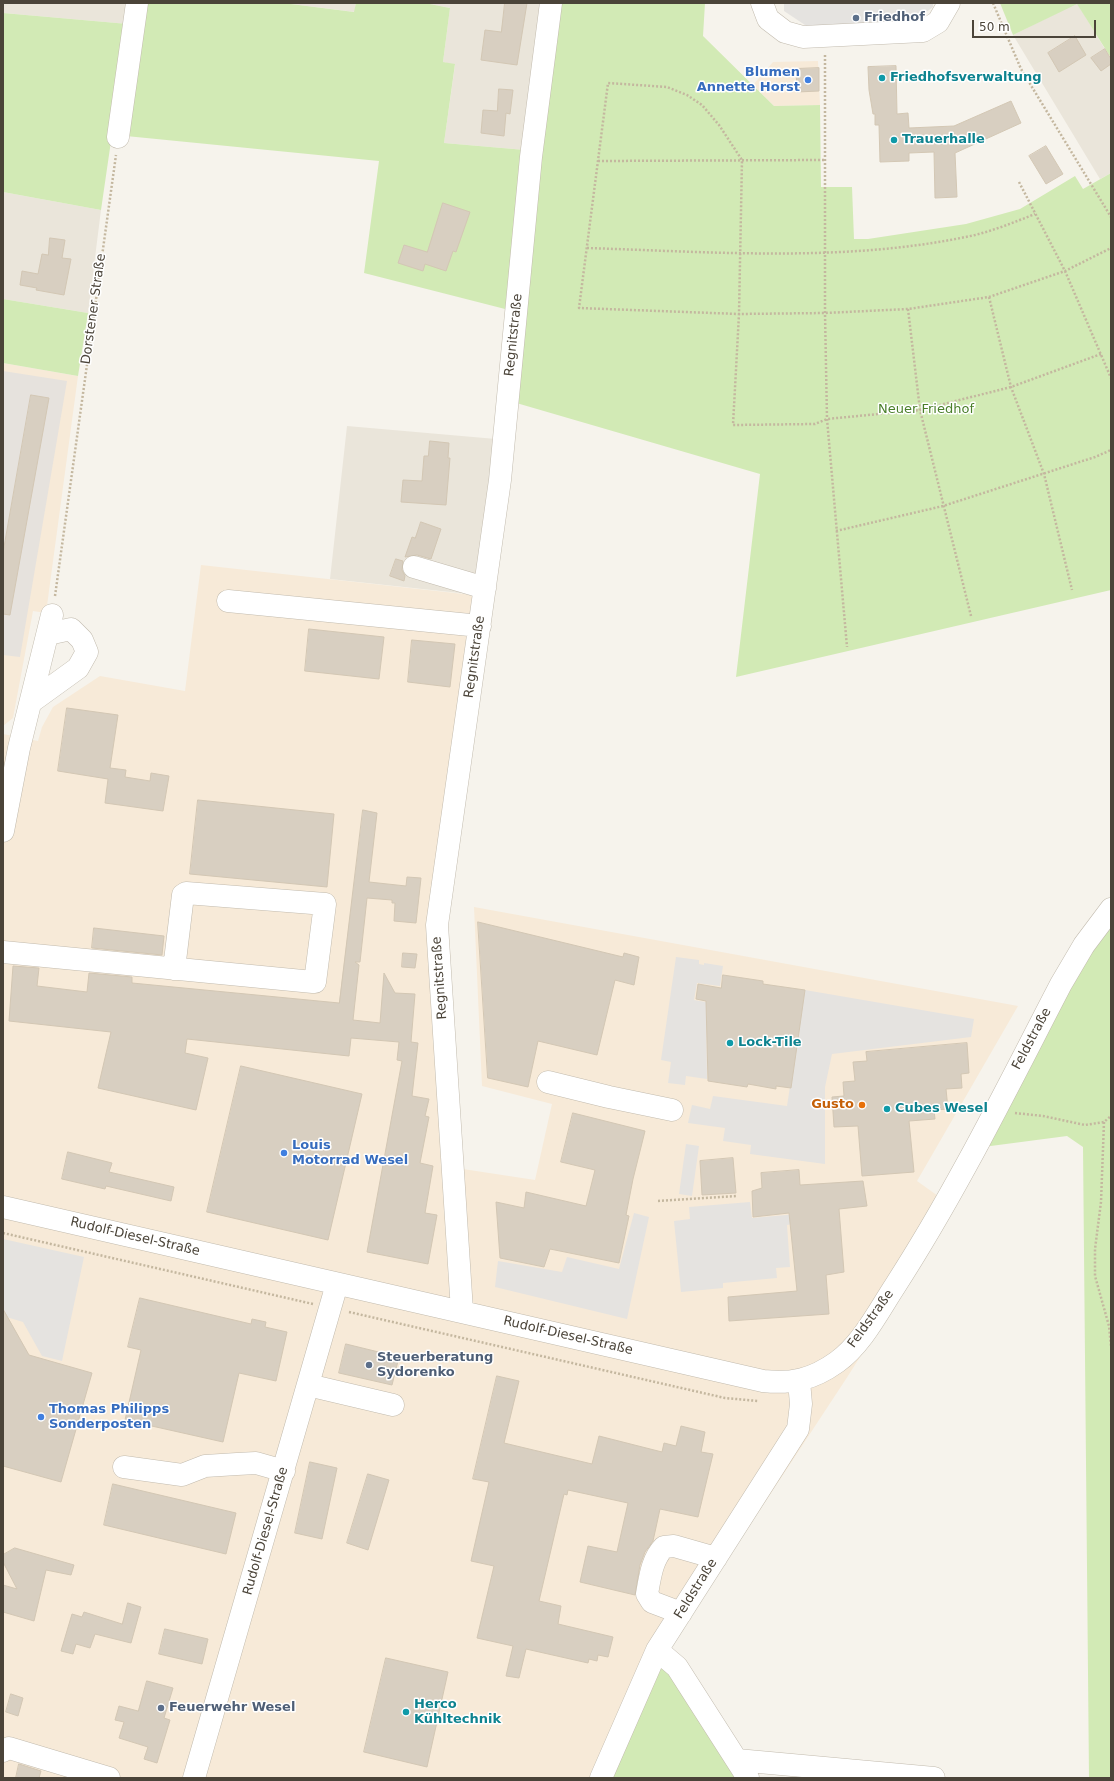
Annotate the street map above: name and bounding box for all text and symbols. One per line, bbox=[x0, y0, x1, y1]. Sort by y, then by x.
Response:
place label: Friedhof bbox=[864, 10, 925, 26]
scale bar bbox=[974, 12, 1098, 38]
marker: Friedhof bbox=[851, 13, 861, 23]
text: 50 m bbox=[979, 20, 1010, 34]
place label: Blumen Annette Horst bbox=[697, 65, 800, 96]
place label: Friedhofsverwaltung bbox=[890, 70, 1042, 86]
marker: Friedhofsverwaltung bbox=[877, 73, 887, 83]
marker: Blumen Annette Horst bbox=[803, 75, 813, 85]
place label: Trauerhalle bbox=[902, 132, 985, 148]
marker: Trauerhalle bbox=[889, 135, 899, 145]
street label: Dorstener Straße bbox=[79, 253, 109, 365]
street label: Regnitstraße bbox=[502, 293, 526, 377]
park label: Neuer Friedhof bbox=[878, 402, 974, 418]
street label: Regnitstraße bbox=[461, 615, 489, 699]
street label: Regnitstraße bbox=[429, 936, 451, 1020]
street label: Feldstraße bbox=[1009, 1005, 1055, 1073]
place label: Lock-Tile bbox=[738, 1035, 802, 1051]
marker: Lock-Tile bbox=[725, 1038, 735, 1048]
place label: Gusto bbox=[811, 1097, 854, 1113]
marker: Gusto bbox=[857, 1100, 867, 1110]
place label: Cubes Wesel bbox=[895, 1101, 988, 1117]
marker: Cubes Wesel bbox=[882, 1104, 892, 1114]
place label: Louis Motorrad Wesel bbox=[292, 1138, 408, 1169]
marker: Louis Motorrad Wesel bbox=[279, 1148, 289, 1158]
street label: Rudolf-Diesel-Straße bbox=[69, 1214, 201, 1260]
street label: Feldstraße bbox=[845, 1287, 897, 1351]
street label: Rudolf-Diesel-Straße bbox=[502, 1313, 634, 1359]
place label: Steuerberatung Sydorenko bbox=[377, 1350, 493, 1381]
marker: Steuerberatung Sydorenko bbox=[364, 1360, 374, 1370]
place label: Thomas Philipps Sonderposten bbox=[49, 1402, 169, 1433]
marker: Thomas Philipps Sonderposten bbox=[36, 1412, 46, 1422]
street label: Rudolf-Diesel-Straße bbox=[240, 1465, 292, 1597]
street label: Feldstraße bbox=[671, 1556, 721, 1622]
place label: Herco Kühltechnik bbox=[414, 1697, 501, 1728]
place label: Feuerwehr Wesel bbox=[169, 1700, 295, 1716]
marker: Feuerwehr Wesel bbox=[156, 1703, 166, 1713]
marker: Herco Kühltechnik bbox=[401, 1707, 411, 1717]

